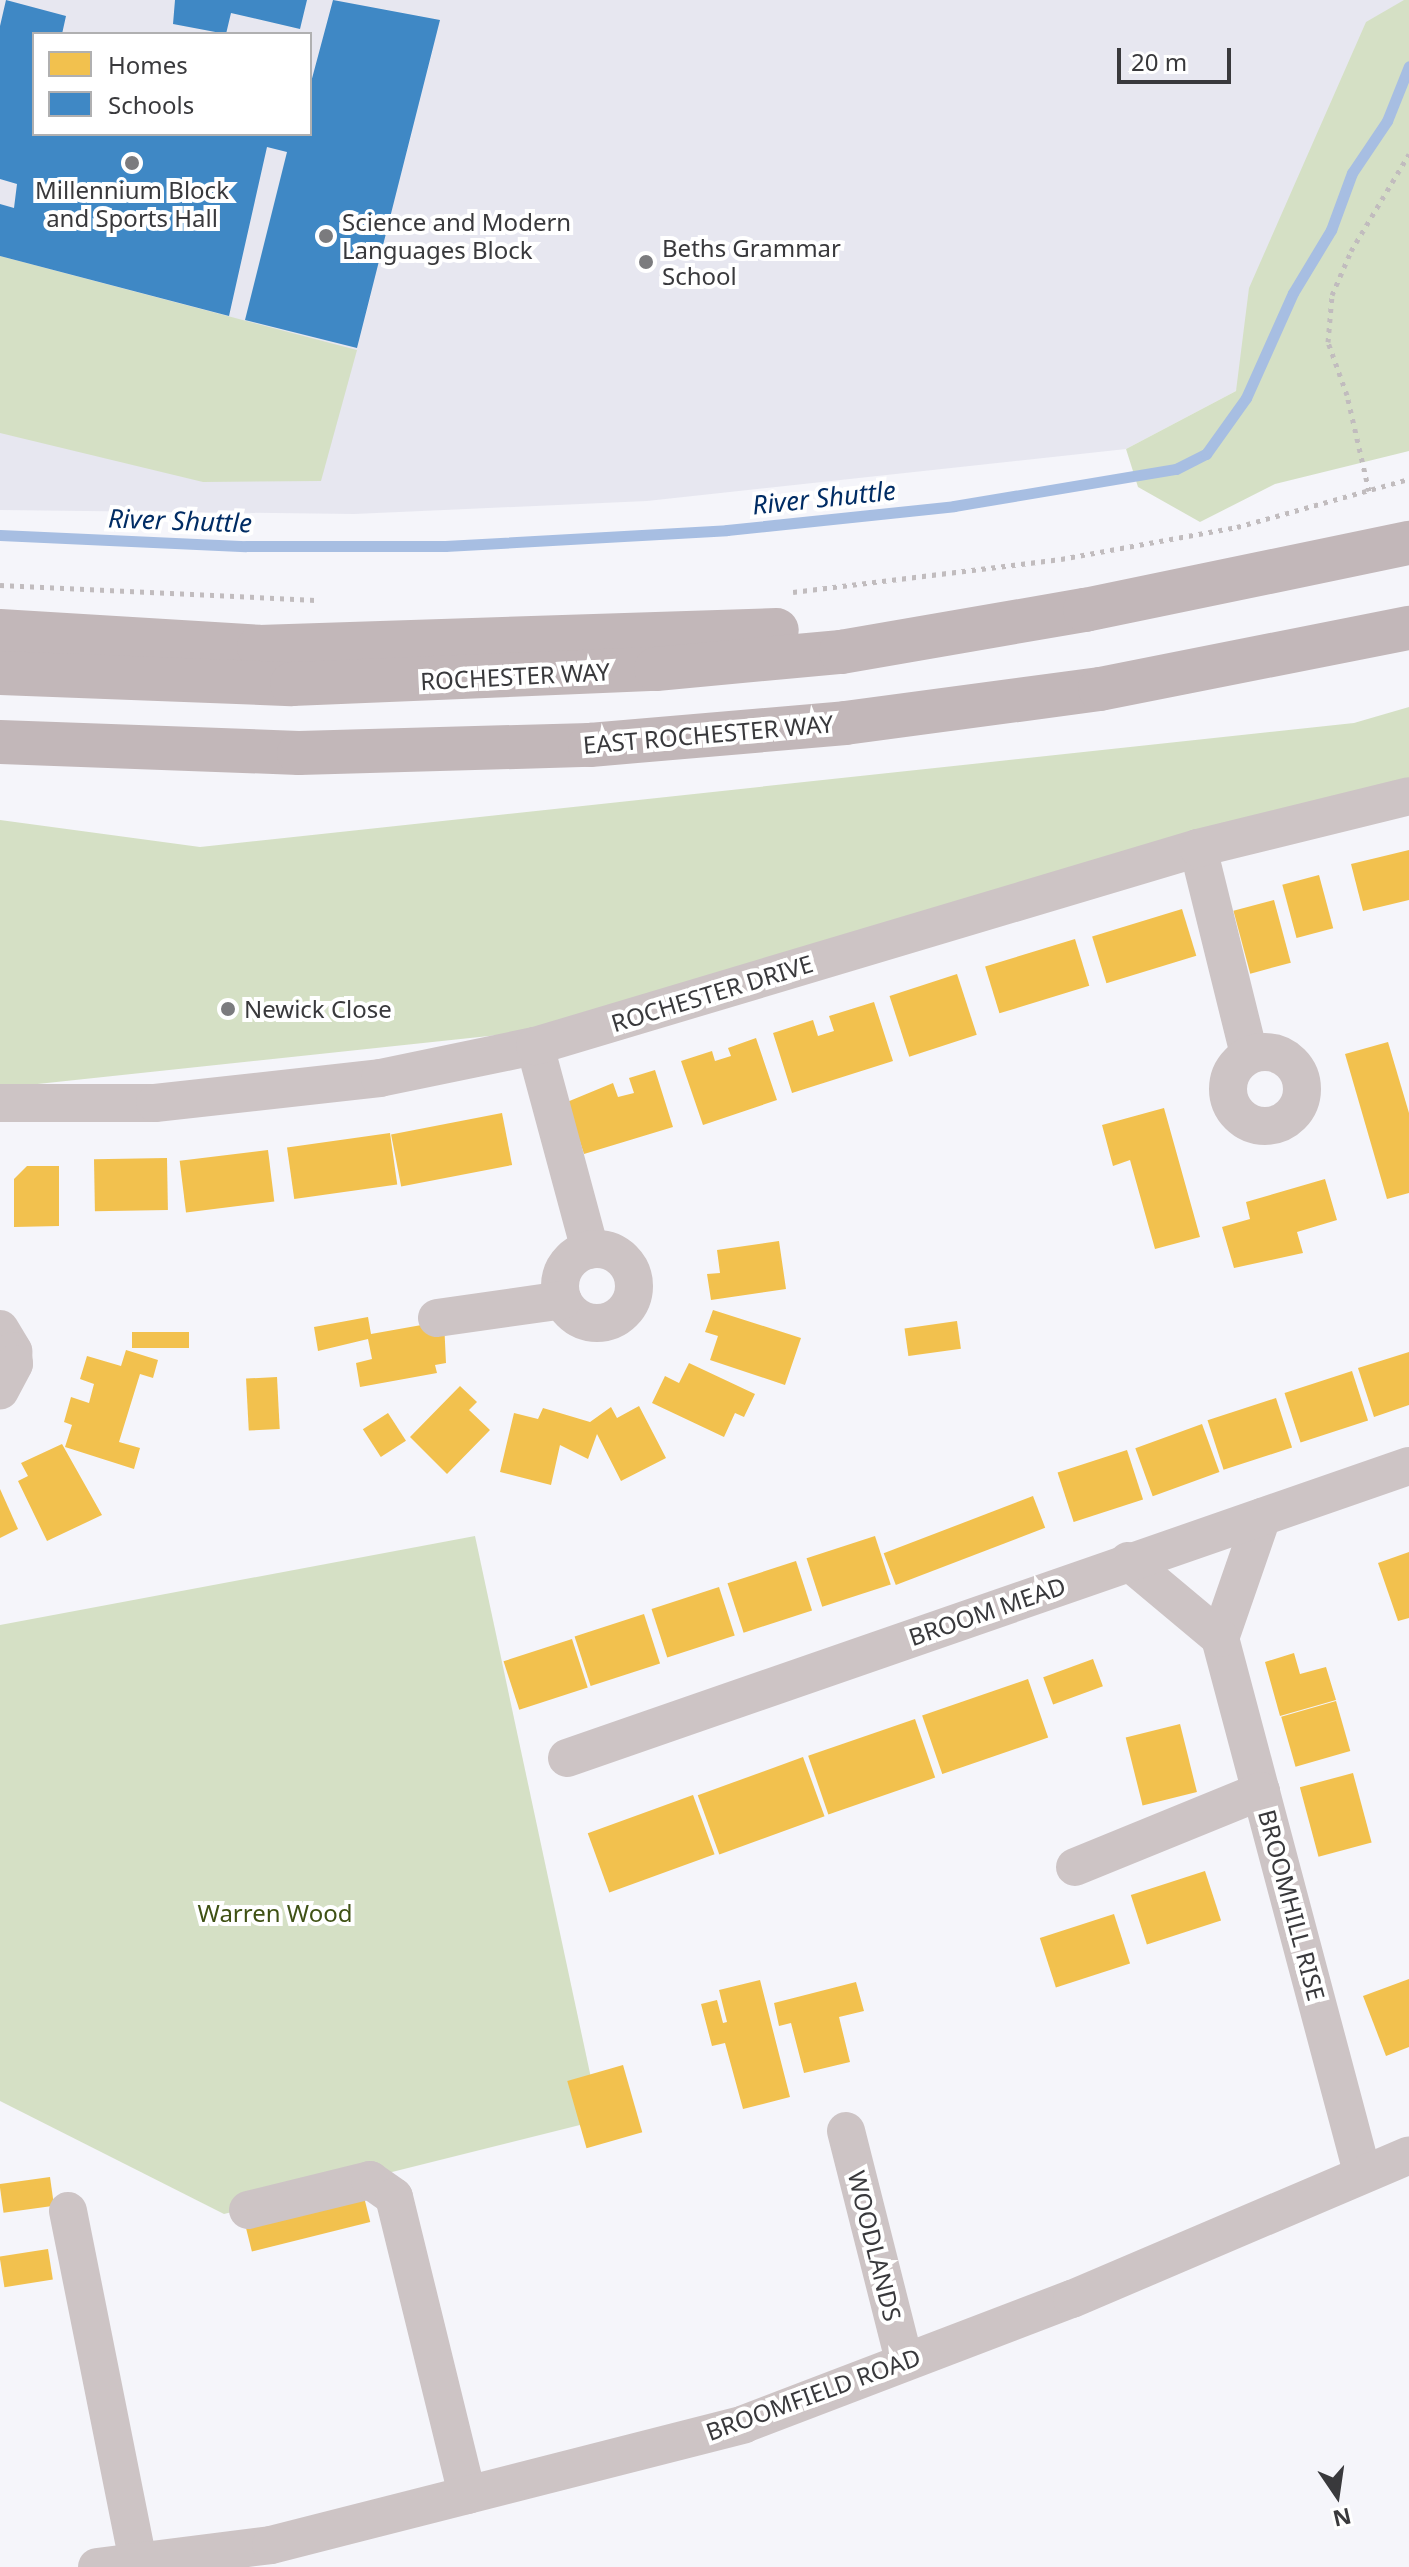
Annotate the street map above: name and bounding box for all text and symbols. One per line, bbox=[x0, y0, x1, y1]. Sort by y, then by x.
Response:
legend bbox=[32, 32, 312, 136]
scale bar bbox=[1121, 32, 1235, 82]
text: 20 m bbox=[1131, 45, 1187, 78]
text: Homes bbox=[108, 48, 188, 81]
text: Schools bbox=[108, 88, 194, 121]
marker: Millennium Block and Sports Hall bbox=[123, 154, 141, 172]
place label: Millennium Block and Sports Hall bbox=[35, 176, 229, 232]
place label: Science and Modern Languages Block bbox=[342, 208, 571, 264]
marker: Science and Modern Languages Block bbox=[317, 227, 335, 245]
place label: Beths Grammar School bbox=[662, 234, 841, 290]
marker: Beths Grammar School bbox=[637, 253, 655, 271]
water label: River Shuttle bbox=[751, 475, 897, 521]
water label: River Shuttle bbox=[107, 503, 253, 539]
street label: ROCHESTER WAY bbox=[419, 657, 611, 695]
street label: EAST ROCHESTER WAY bbox=[582, 709, 834, 759]
street label: ROCHESTER DRIVE bbox=[608, 949, 816, 1037]
place label: Newick Close bbox=[244, 995, 392, 1023]
marker: Newick Close bbox=[219, 1000, 237, 1018]
street label: BROOM MEAD bbox=[905, 1571, 1069, 1651]
street label: BROOMHILL RISE bbox=[1253, 1806, 1331, 2004]
park label: Warren Wood bbox=[198, 1899, 352, 1927]
street label: WOODLANDS bbox=[842, 2168, 908, 2324]
street label: BROOMFIELD ROAD bbox=[702, 2342, 924, 2446]
north arrow bbox=[1297, 2455, 1377, 2535]
text: N bbox=[1330, 2502, 1354, 2535]

